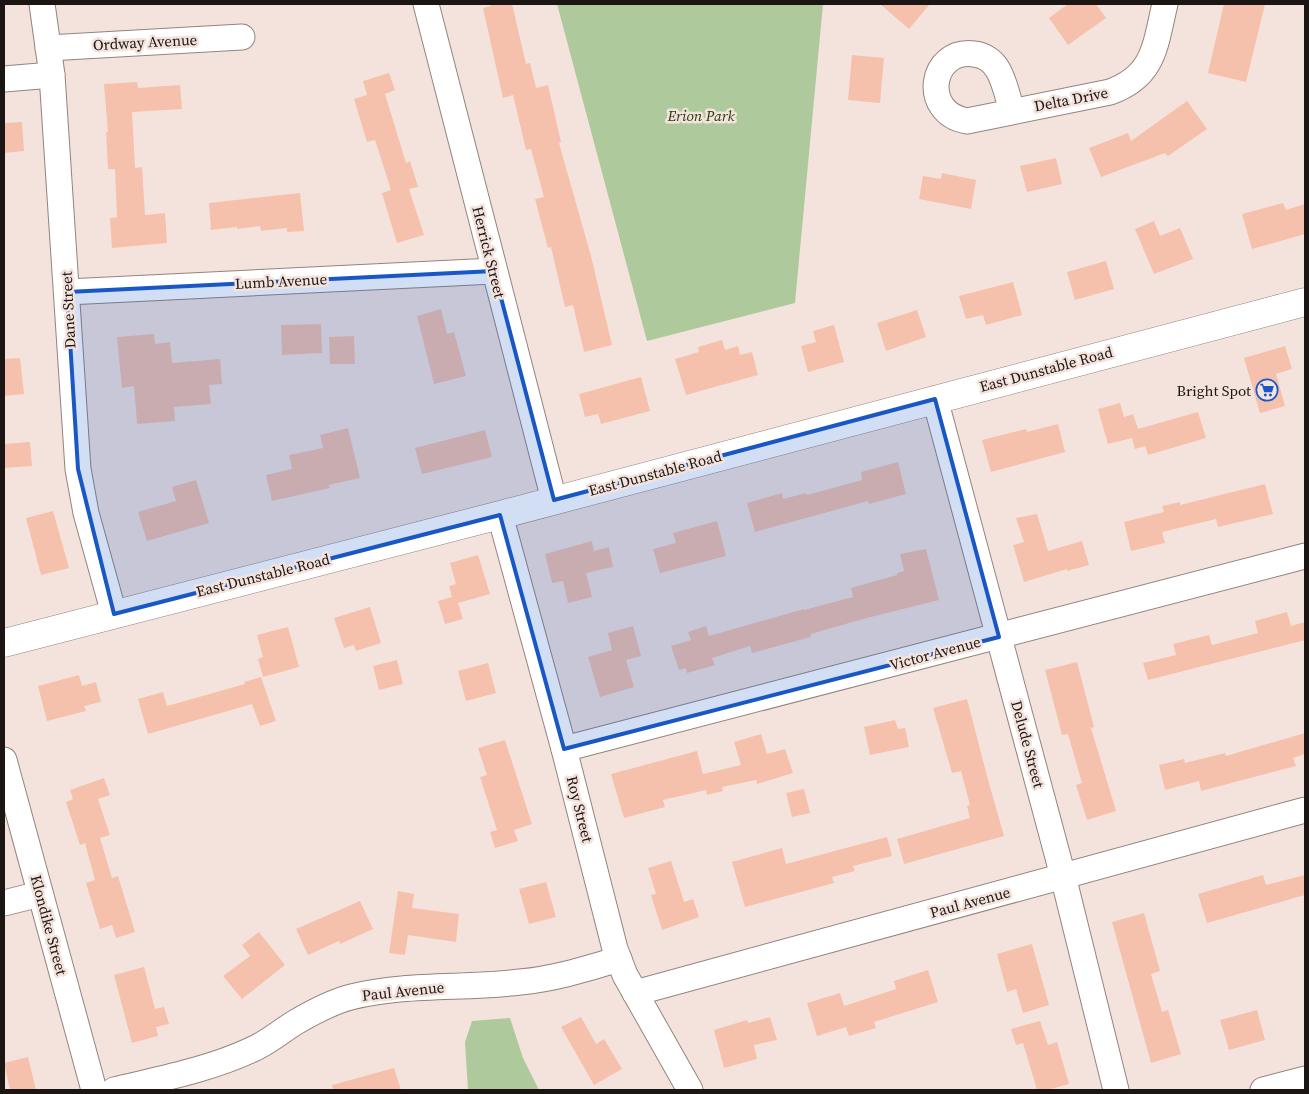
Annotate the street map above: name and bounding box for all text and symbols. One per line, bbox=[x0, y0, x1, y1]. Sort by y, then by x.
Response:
street label: Ordway Avenue bbox=[92, 29, 198, 55]
street label: Delta Drive bbox=[1032, 81, 1110, 116]
park label: Erion Park bbox=[666, 105, 735, 126]
street label: Herrick Street bbox=[467, 204, 511, 300]
street label: Lumb Avenue bbox=[234, 268, 328, 294]
street label: Dane Street bbox=[55, 271, 81, 349]
street label: East Dunstable Road bbox=[977, 341, 1115, 397]
supermarket icon: Bright Spot bbox=[1255, 378, 1279, 402]
place label: Bright Spot bbox=[1177, 380, 1251, 401]
street label: East Dunstable Road bbox=[586, 445, 724, 501]
street label: East Dunstable Road bbox=[194, 548, 333, 602]
street label: Victor Avenue bbox=[887, 631, 983, 675]
street label: Delude Street bbox=[1006, 698, 1050, 790]
street label: Roy Street bbox=[562, 774, 598, 844]
street label: Klondike Street bbox=[26, 873, 72, 977]
street label: Paul Avenue bbox=[927, 881, 1013, 923]
street label: Paul Avenue bbox=[361, 976, 445, 1006]

